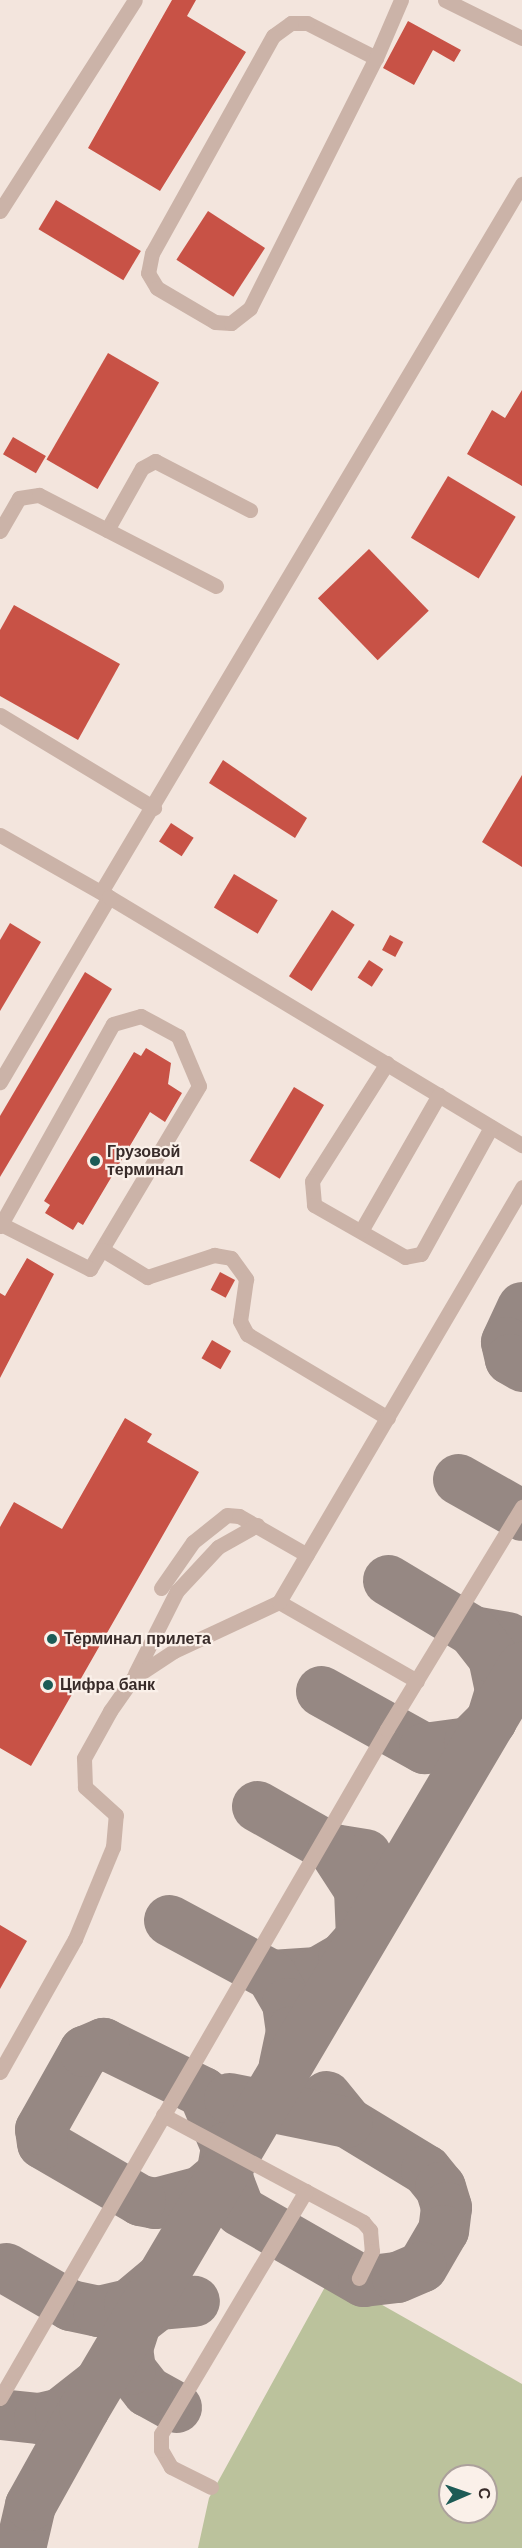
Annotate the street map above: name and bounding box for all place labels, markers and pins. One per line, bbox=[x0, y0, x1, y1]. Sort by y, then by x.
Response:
place label: Грузовой терминал bbox=[107, 1142, 184, 1180]
marker: Грузовой терминал bbox=[88, 1154, 102, 1168]
place label: Терминал прилета bbox=[64, 1629, 211, 1649]
marker: Терминал прилета bbox=[45, 1632, 59, 1646]
place label: Цифра банк bbox=[60, 1675, 155, 1695]
marker: Цифра банк bbox=[41, 1678, 55, 1692]

